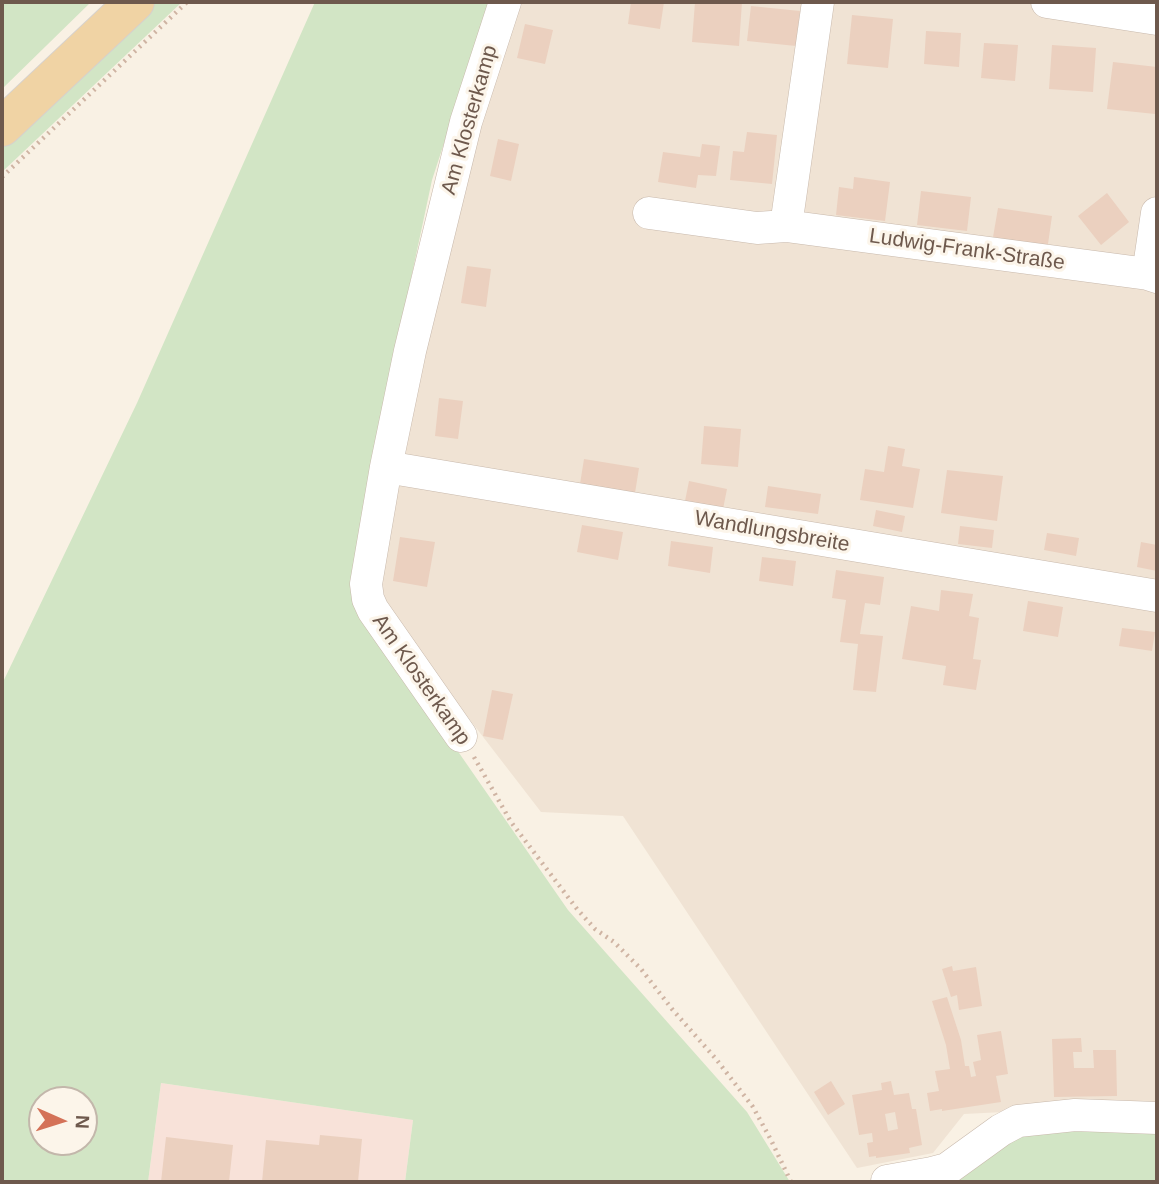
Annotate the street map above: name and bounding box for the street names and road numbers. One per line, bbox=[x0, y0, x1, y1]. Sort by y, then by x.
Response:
street label: Am Klosterkamp bbox=[437, 42, 503, 198]
street label: Ludwig-Frank-Straße bbox=[868, 224, 1066, 276]
street label: Wandlungsbreite bbox=[693, 506, 851, 558]
street label: Am Klosterkamp bbox=[367, 610, 475, 750]

